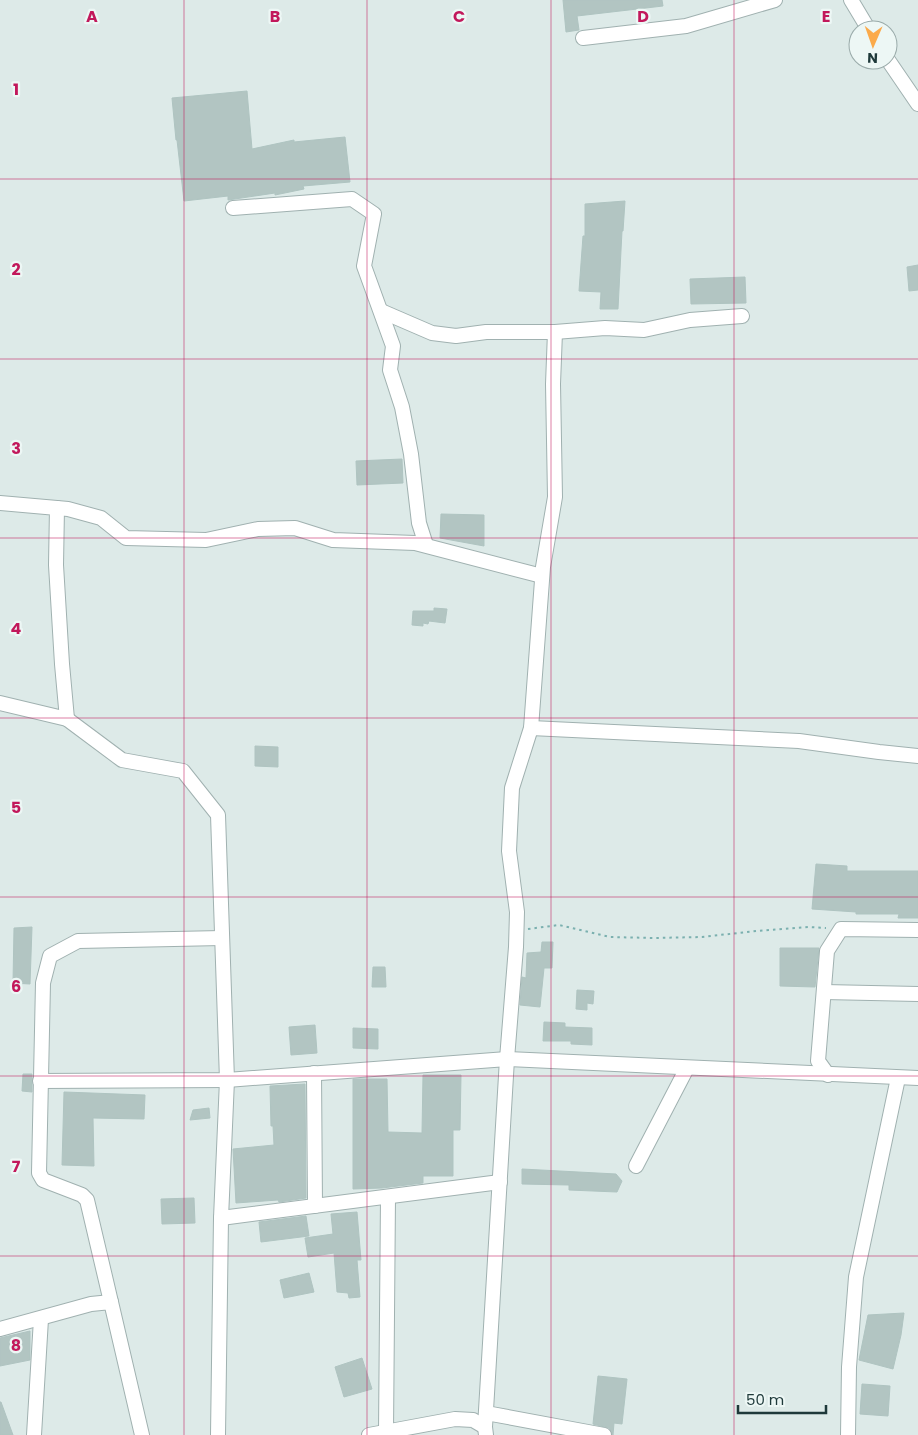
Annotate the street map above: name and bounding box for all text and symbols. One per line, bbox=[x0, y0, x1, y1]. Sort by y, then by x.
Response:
text: A bbox=[86, 5, 98, 28]
text: B bbox=[270, 5, 280, 28]
text: C bbox=[453, 5, 465, 28]
text: D bbox=[637, 5, 649, 28]
text: E bbox=[822, 5, 830, 28]
north arrow bbox=[848, 20, 898, 70]
text: N bbox=[867, 48, 878, 68]
text: 1 bbox=[13, 78, 19, 101]
text: 2 bbox=[11, 258, 21, 281]
text: 3 bbox=[11, 437, 21, 460]
text: 4 bbox=[11, 617, 22, 640]
text: 5 bbox=[11, 796, 21, 819]
text: 6 bbox=[11, 975, 21, 998]
text: 7 bbox=[12, 1155, 21, 1178]
text: 8 bbox=[11, 1334, 21, 1357]
scale bar bbox=[738, 1382, 826, 1414]
text: 50 m bbox=[746, 1389, 784, 1410]

